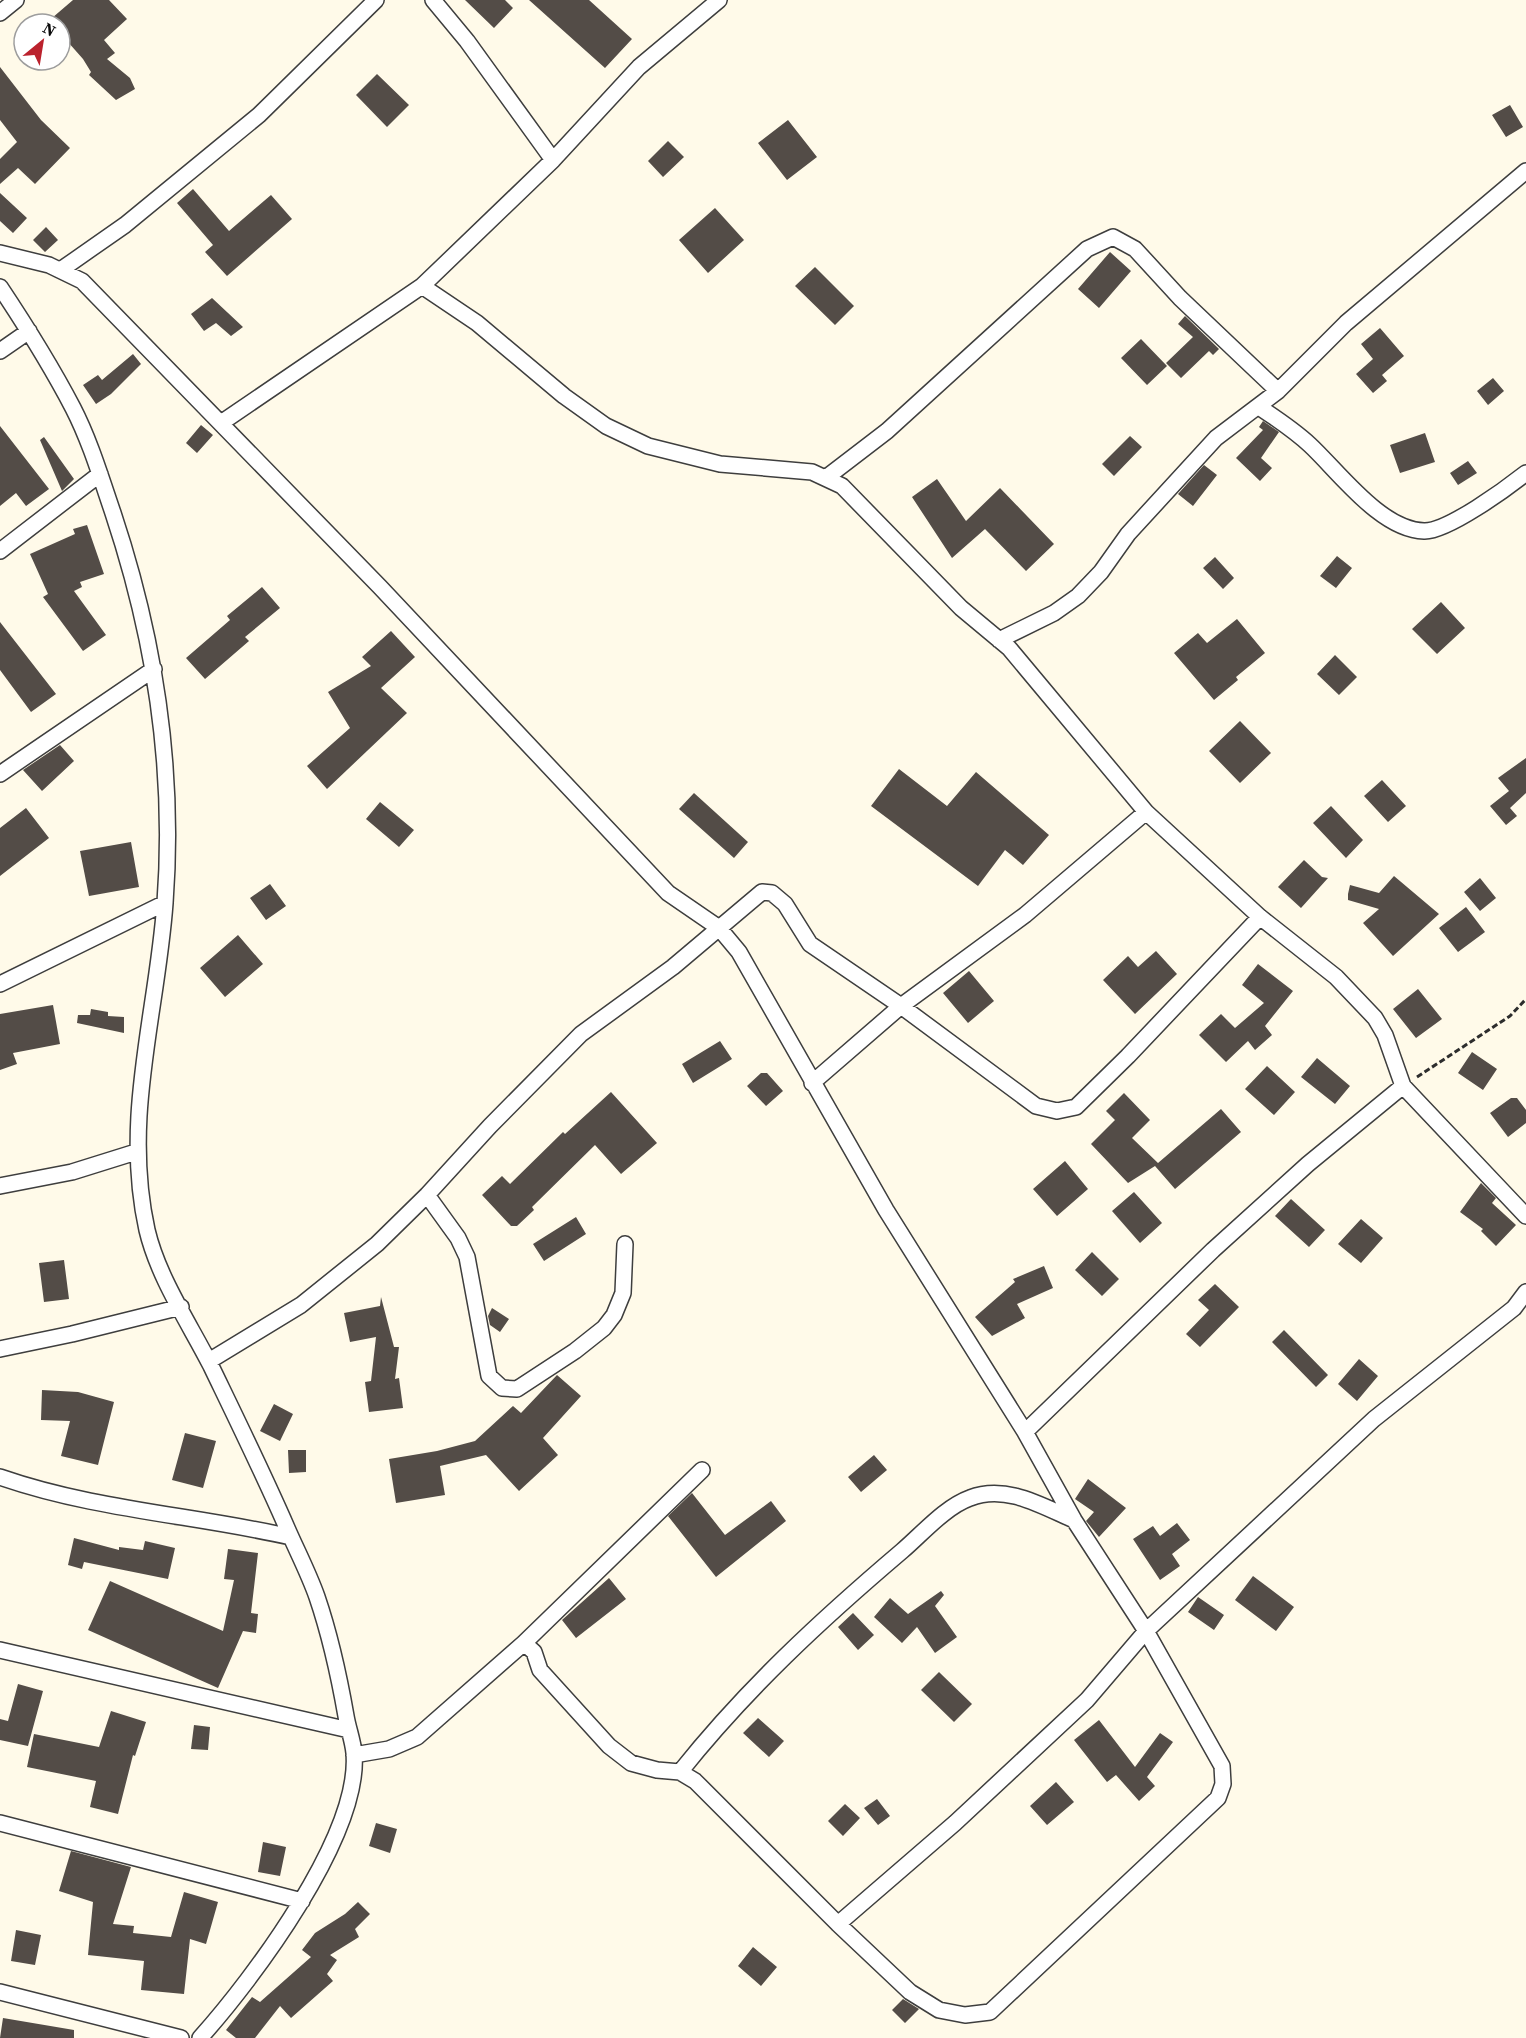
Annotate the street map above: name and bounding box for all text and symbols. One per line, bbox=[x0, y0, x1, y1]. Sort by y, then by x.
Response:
north arrow bbox=[12, 12, 72, 72]
text: N bbox=[39, 17, 60, 42]

